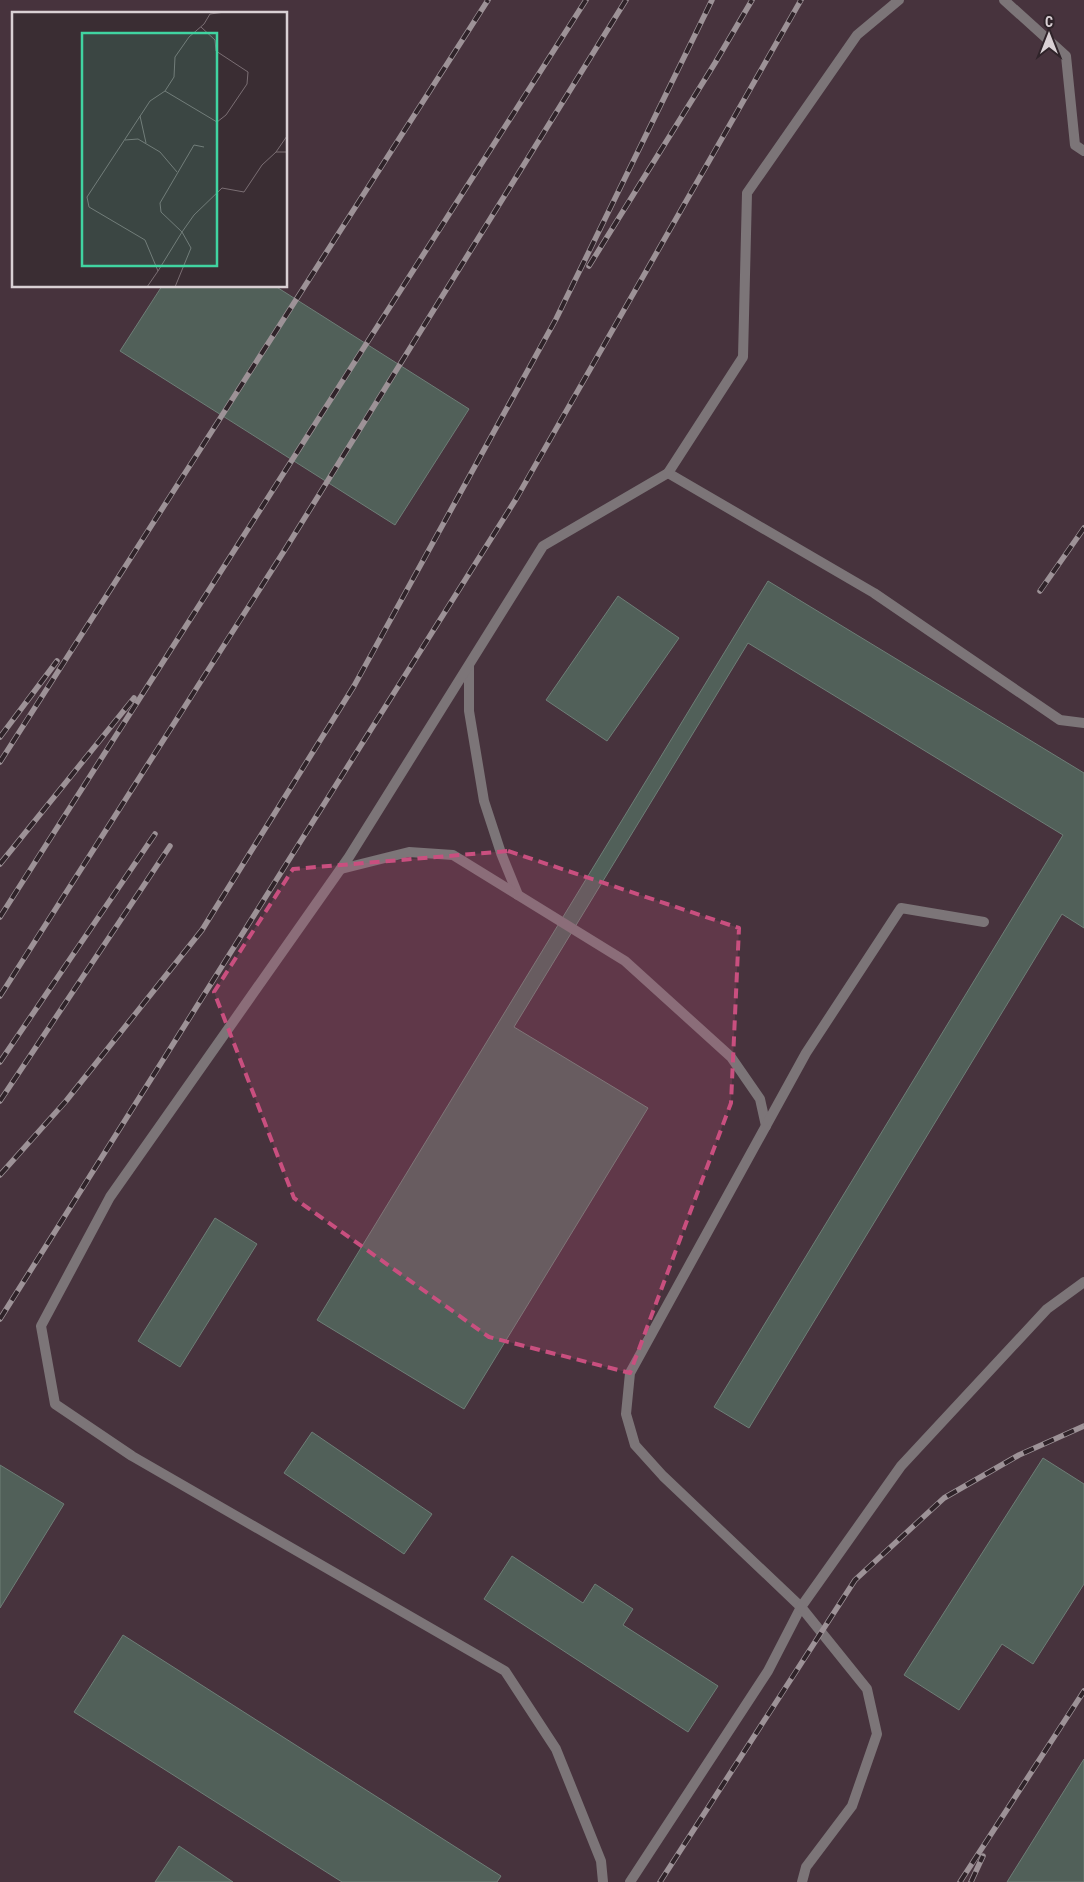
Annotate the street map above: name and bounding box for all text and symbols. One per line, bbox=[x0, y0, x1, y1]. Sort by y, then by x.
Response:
north arrow bbox=[1024, 10, 1074, 60]
inset map bbox=[12, 12, 288, 288]
text: С bbox=[1045, 14, 1053, 30]

